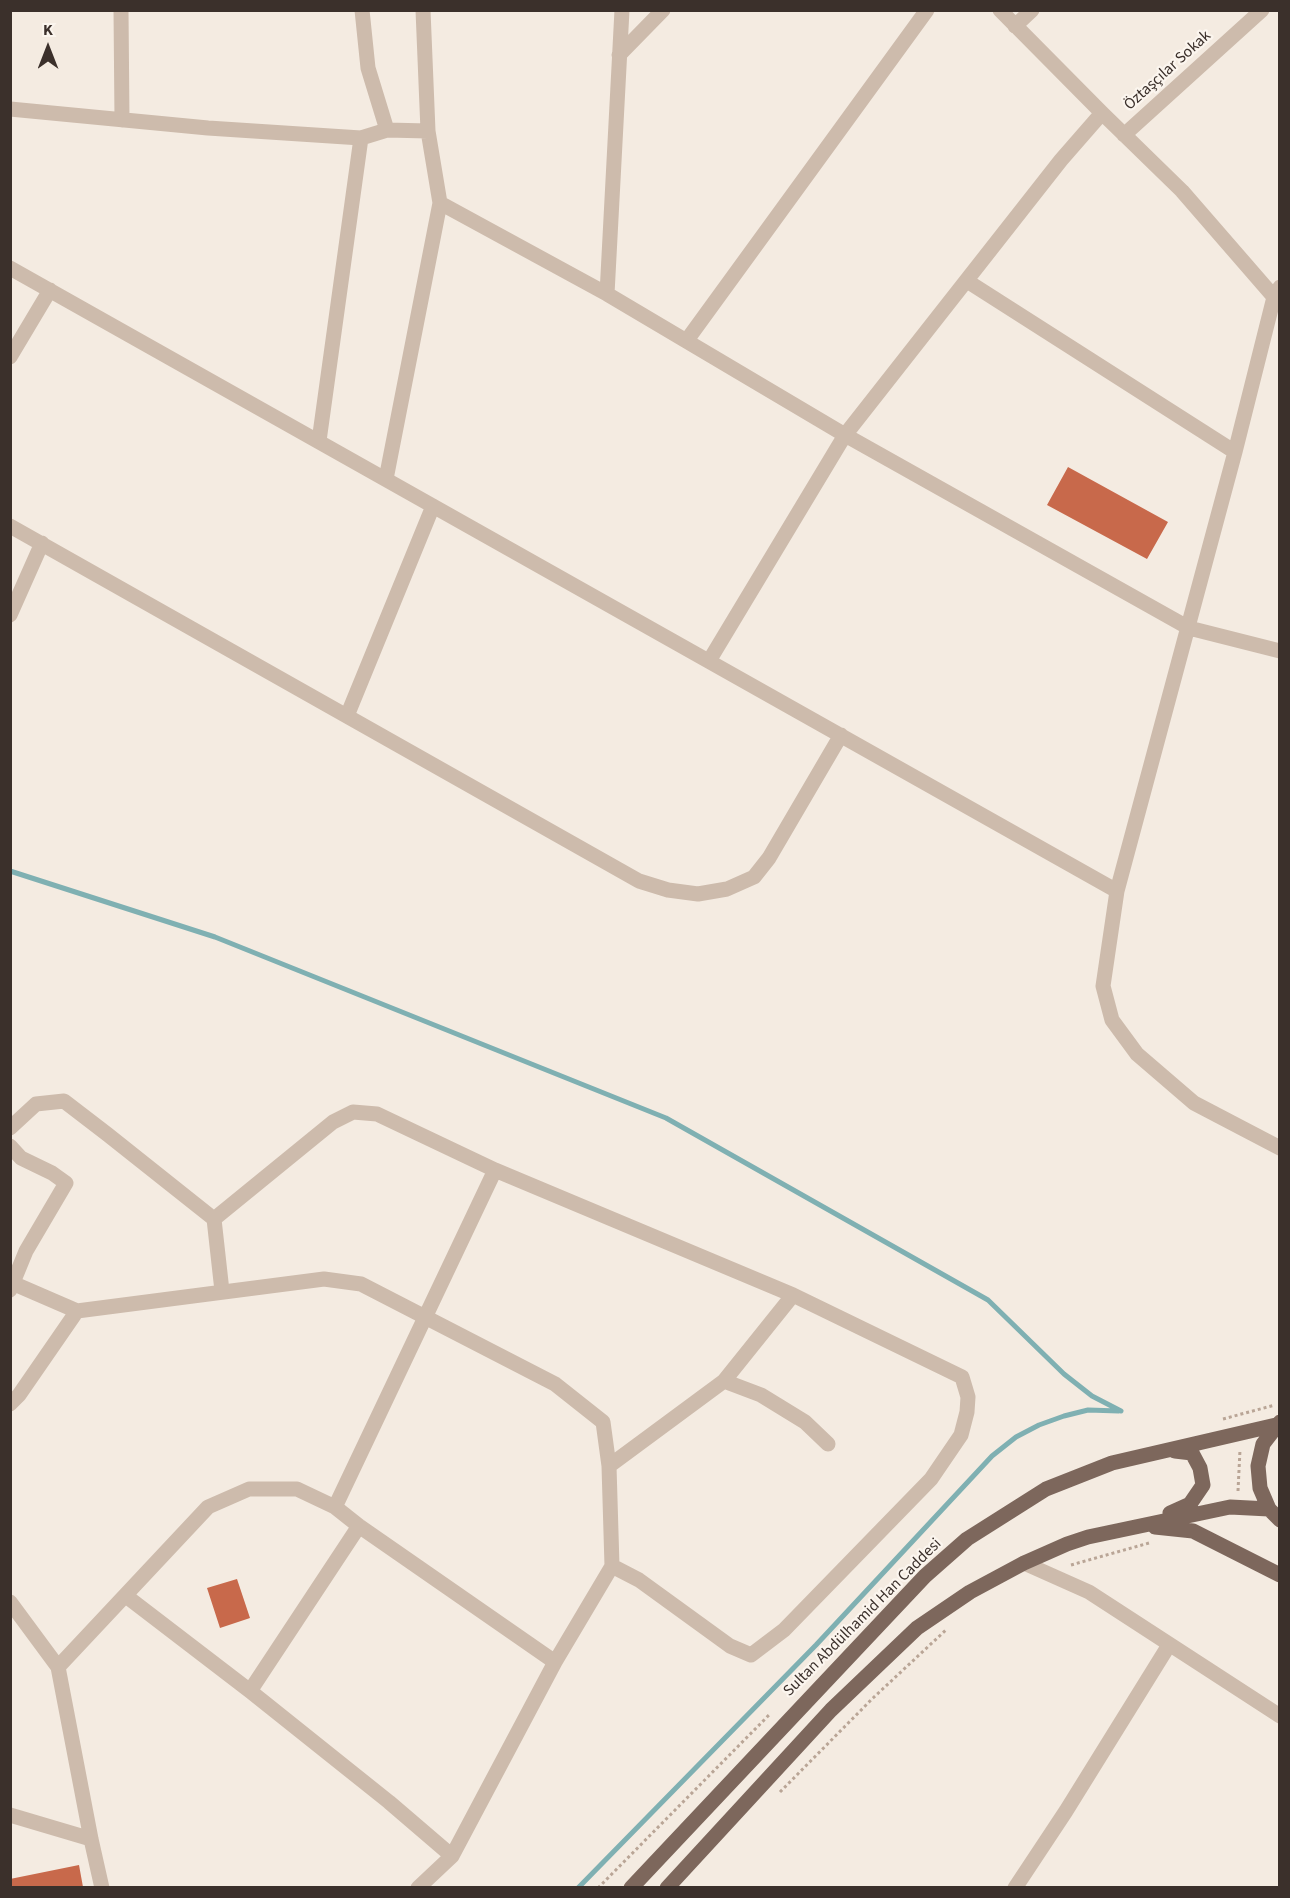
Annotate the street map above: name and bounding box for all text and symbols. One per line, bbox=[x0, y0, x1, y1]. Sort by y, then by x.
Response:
north arrow bbox=[18, 18, 78, 78]
text: K bbox=[43, 19, 53, 41]
street label: Öztaşçılar Sokak bbox=[1121, 27, 1215, 115]
street label: Sultan Abdülhamid Han Caddesi bbox=[780, 1535, 946, 1701]

